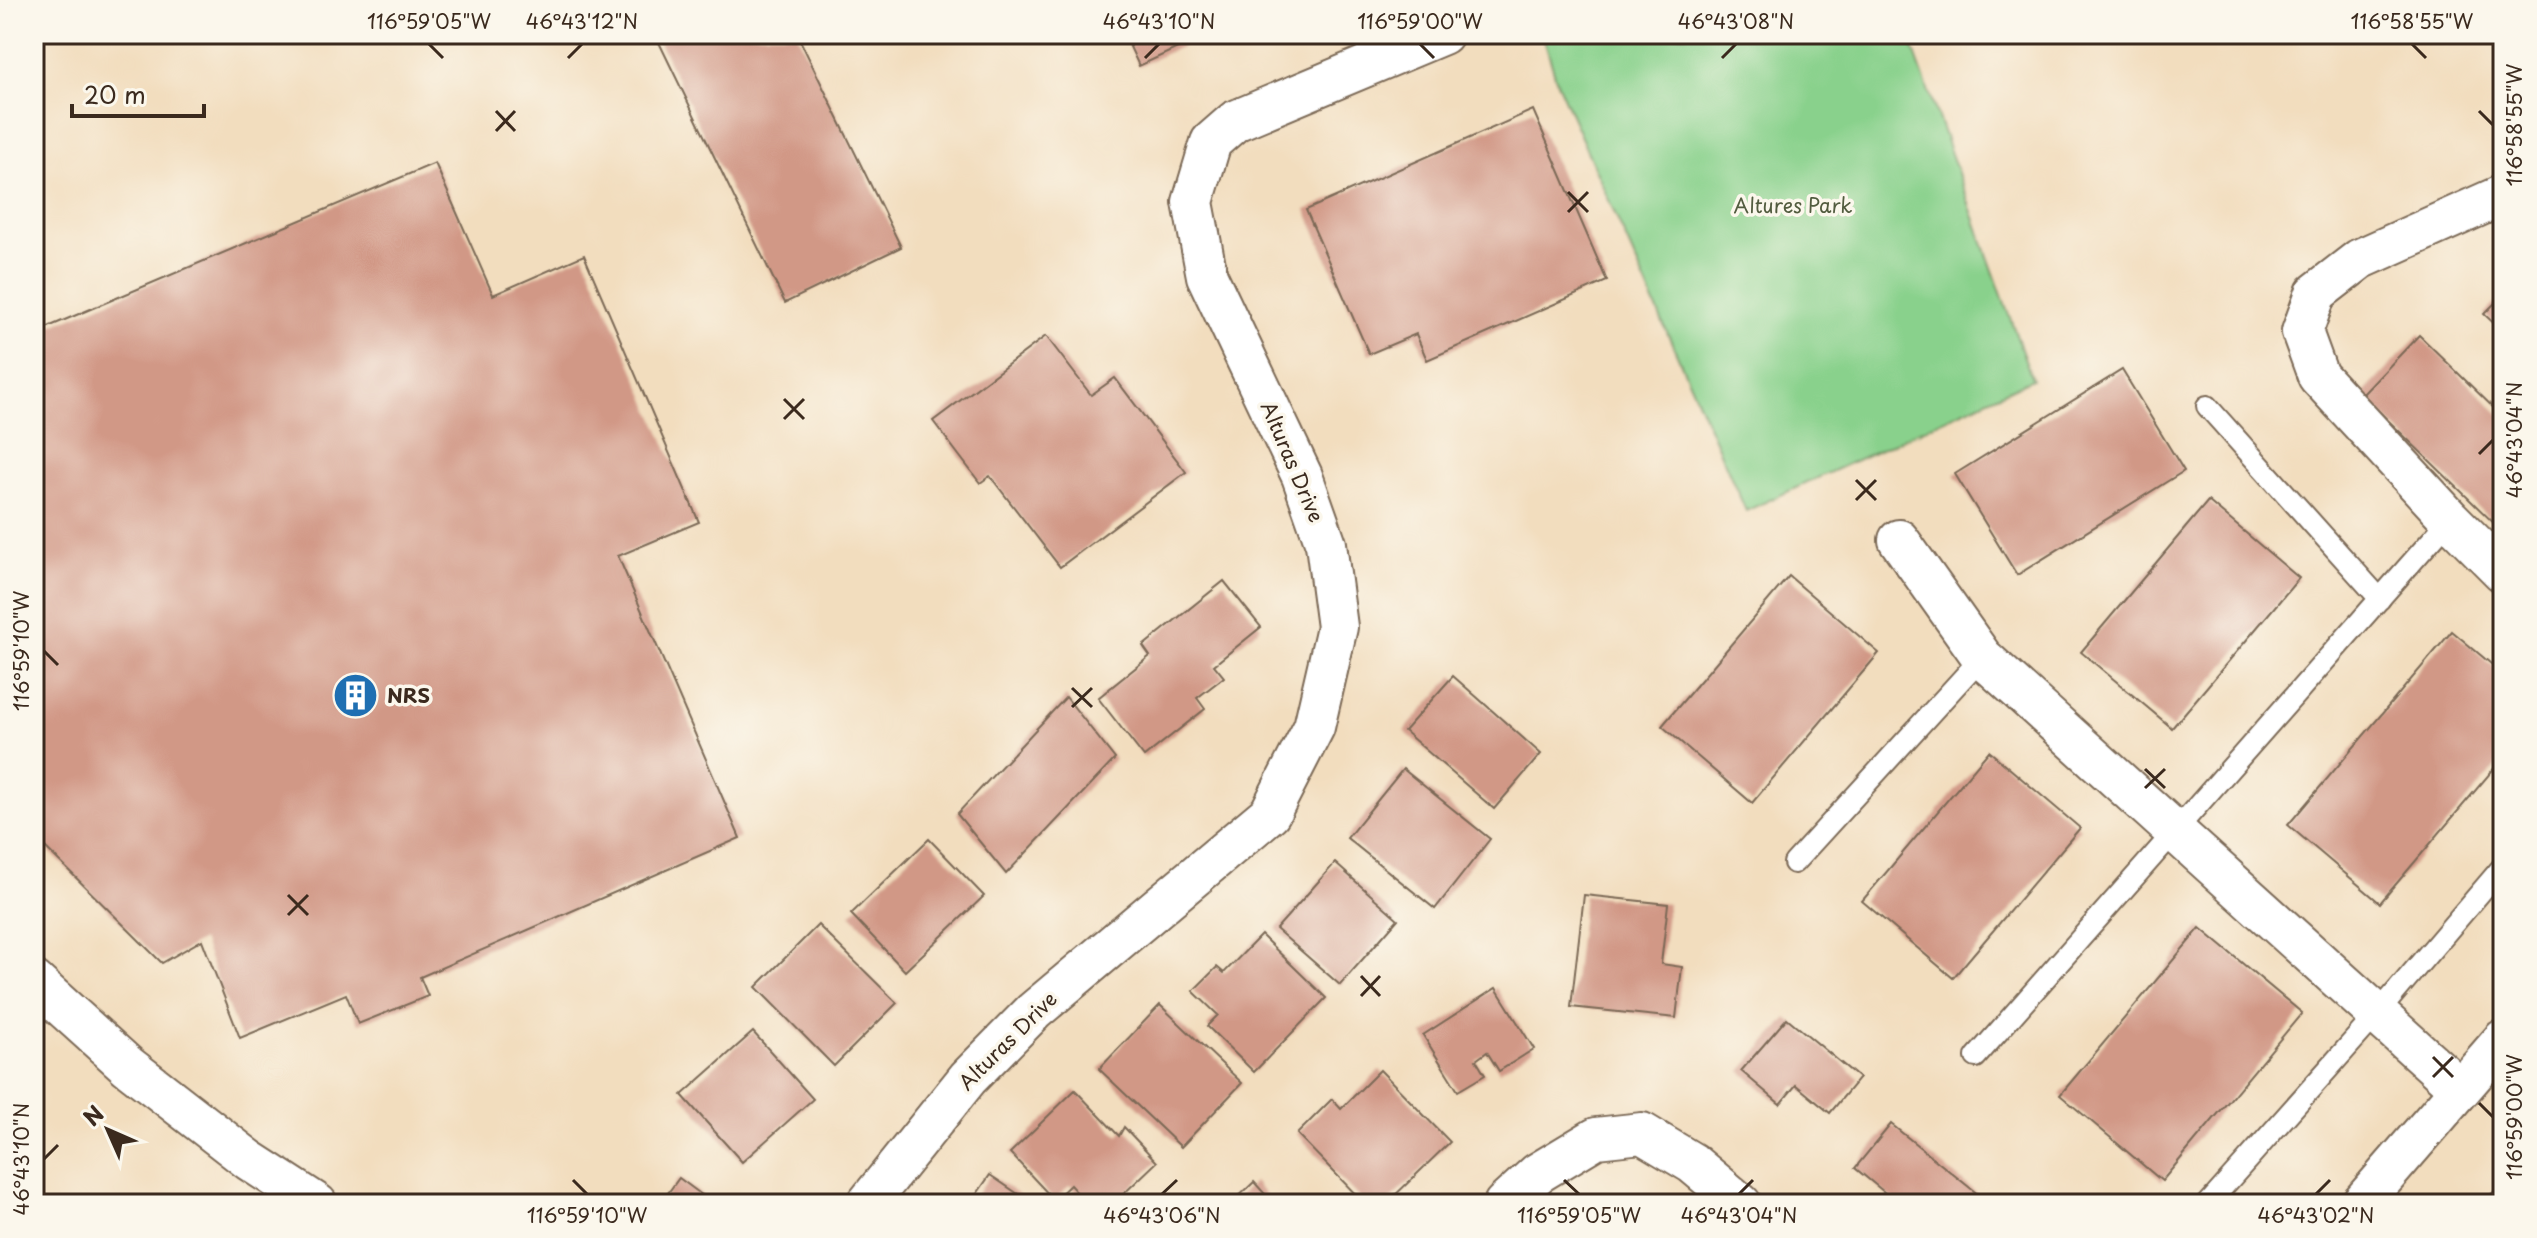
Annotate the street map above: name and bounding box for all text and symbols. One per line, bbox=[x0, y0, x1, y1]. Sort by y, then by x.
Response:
text: 116°59'05"W bbox=[367, 6, 491, 36]
text: 46°43'12"N bbox=[526, 6, 638, 36]
text: 46°43'10"N bbox=[1103, 6, 1215, 36]
text: 116°59'00"W bbox=[1357, 6, 1483, 36]
text: 46°43'08"N bbox=[1678, 6, 1794, 36]
text: 116°58'55"W bbox=[2351, 6, 2474, 36]
text: 116°58'55"W bbox=[2499, 63, 2529, 186]
scale bar bbox=[72, 68, 204, 118]
text: 20 m bbox=[84, 76, 146, 112]
park label: Altures Park bbox=[1734, 190, 1852, 220]
text: 46°43'04"N bbox=[2499, 382, 2529, 498]
street label: Alturas Drive bbox=[1254, 397, 1332, 527]
text: 116°59'10"W bbox=[6, 590, 36, 711]
building icon: NRS bbox=[332, 672, 380, 720]
place label: NRS bbox=[387, 680, 430, 710]
street label: Alturas Drive bbox=[951, 984, 1063, 1096]
text: 116°59'00"W bbox=[2499, 1054, 2529, 1180]
north arrow bbox=[68, 1090, 148, 1170]
text: N bbox=[75, 1097, 111, 1133]
text: 46°43'10"N bbox=[6, 1103, 36, 1215]
text: 116°59'10"W bbox=[527, 1200, 648, 1230]
text: 46°43'06"N bbox=[1103, 1200, 1221, 1230]
text: 116°59'05"W bbox=[1517, 1200, 1641, 1230]
text: 46°43'04"N bbox=[1681, 1200, 1797, 1230]
text: 46°43'02"N bbox=[2258, 1200, 2374, 1230]

